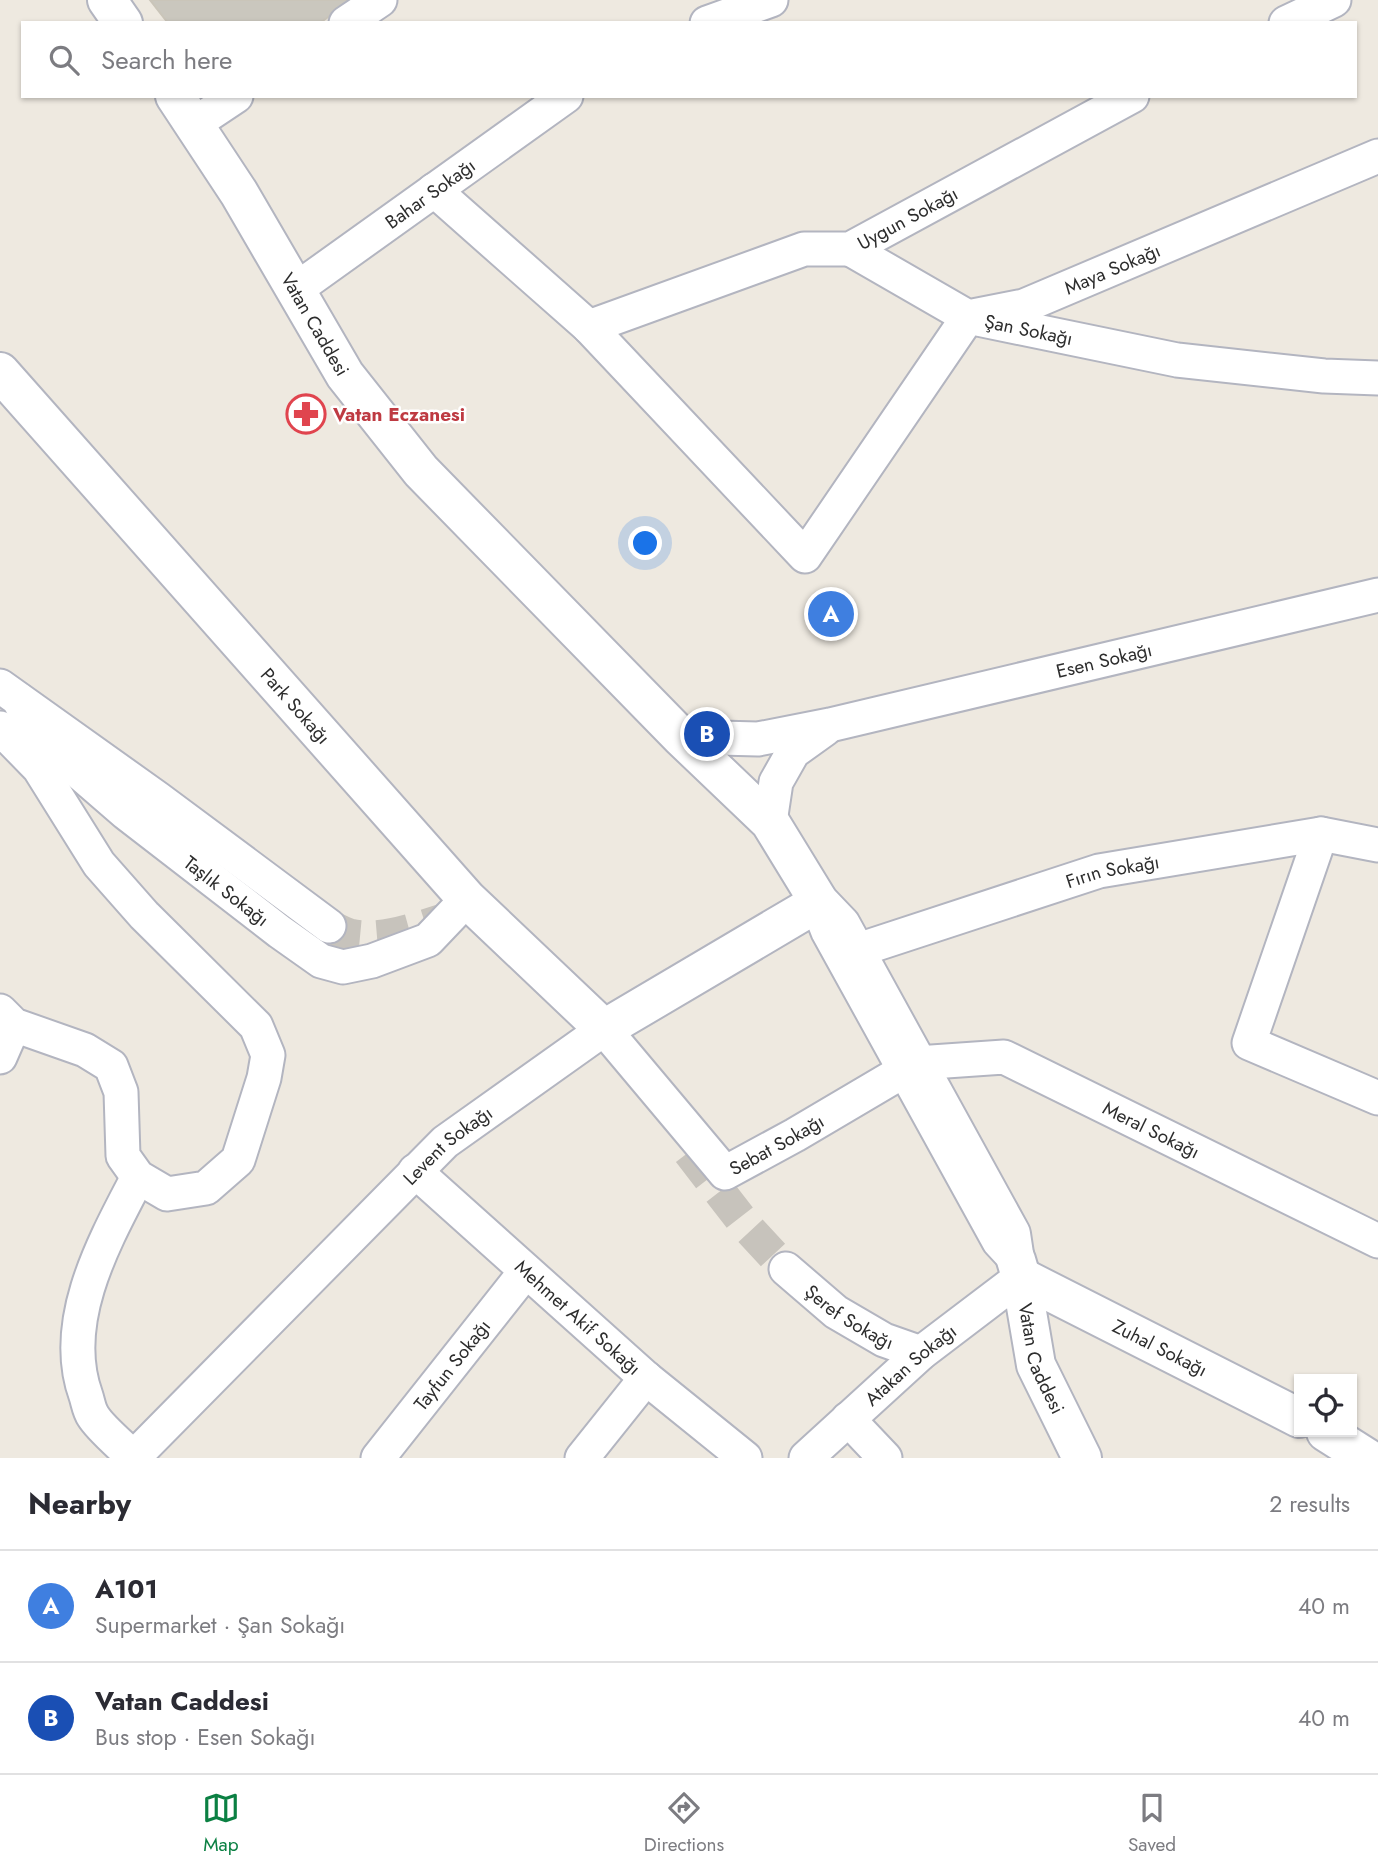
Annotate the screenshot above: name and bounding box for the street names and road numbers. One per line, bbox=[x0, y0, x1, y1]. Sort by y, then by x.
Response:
street label: Bahar Sokağı bbox=[379, 152, 481, 235]
street label: Uygun Sokağı bbox=[852, 180, 962, 256]
street label: Maya Sokağı bbox=[1060, 236, 1164, 301]
street label: Vatan Caddesi bbox=[275, 267, 356, 381]
street label: Şan Sokağı bbox=[982, 307, 1075, 352]
street label: Esen Sokağı bbox=[1053, 636, 1155, 684]
street label: Park Sokağı bbox=[255, 662, 337, 750]
street label: Fırın Sokağı bbox=[1062, 848, 1161, 895]
street label: Taşlık Sokağı bbox=[178, 849, 275, 932]
street label: Meral Sokağı bbox=[1098, 1094, 1204, 1165]
street label: Levent Sokağı bbox=[397, 1099, 498, 1191]
street label: Sebat Sokağı bbox=[724, 1107, 829, 1182]
street label: Mehmet Akif Sokağı bbox=[509, 1253, 647, 1381]
street label: Şeref Sokağı bbox=[799, 1278, 897, 1356]
street label: Vatan Caddesi bbox=[1012, 1301, 1071, 1418]
street label: Zuhal Sokağı bbox=[1108, 1312, 1212, 1383]
street label: Tayfun Sokağı bbox=[407, 1313, 496, 1416]
street label: Atakan Sokağı bbox=[858, 1317, 962, 1412]

